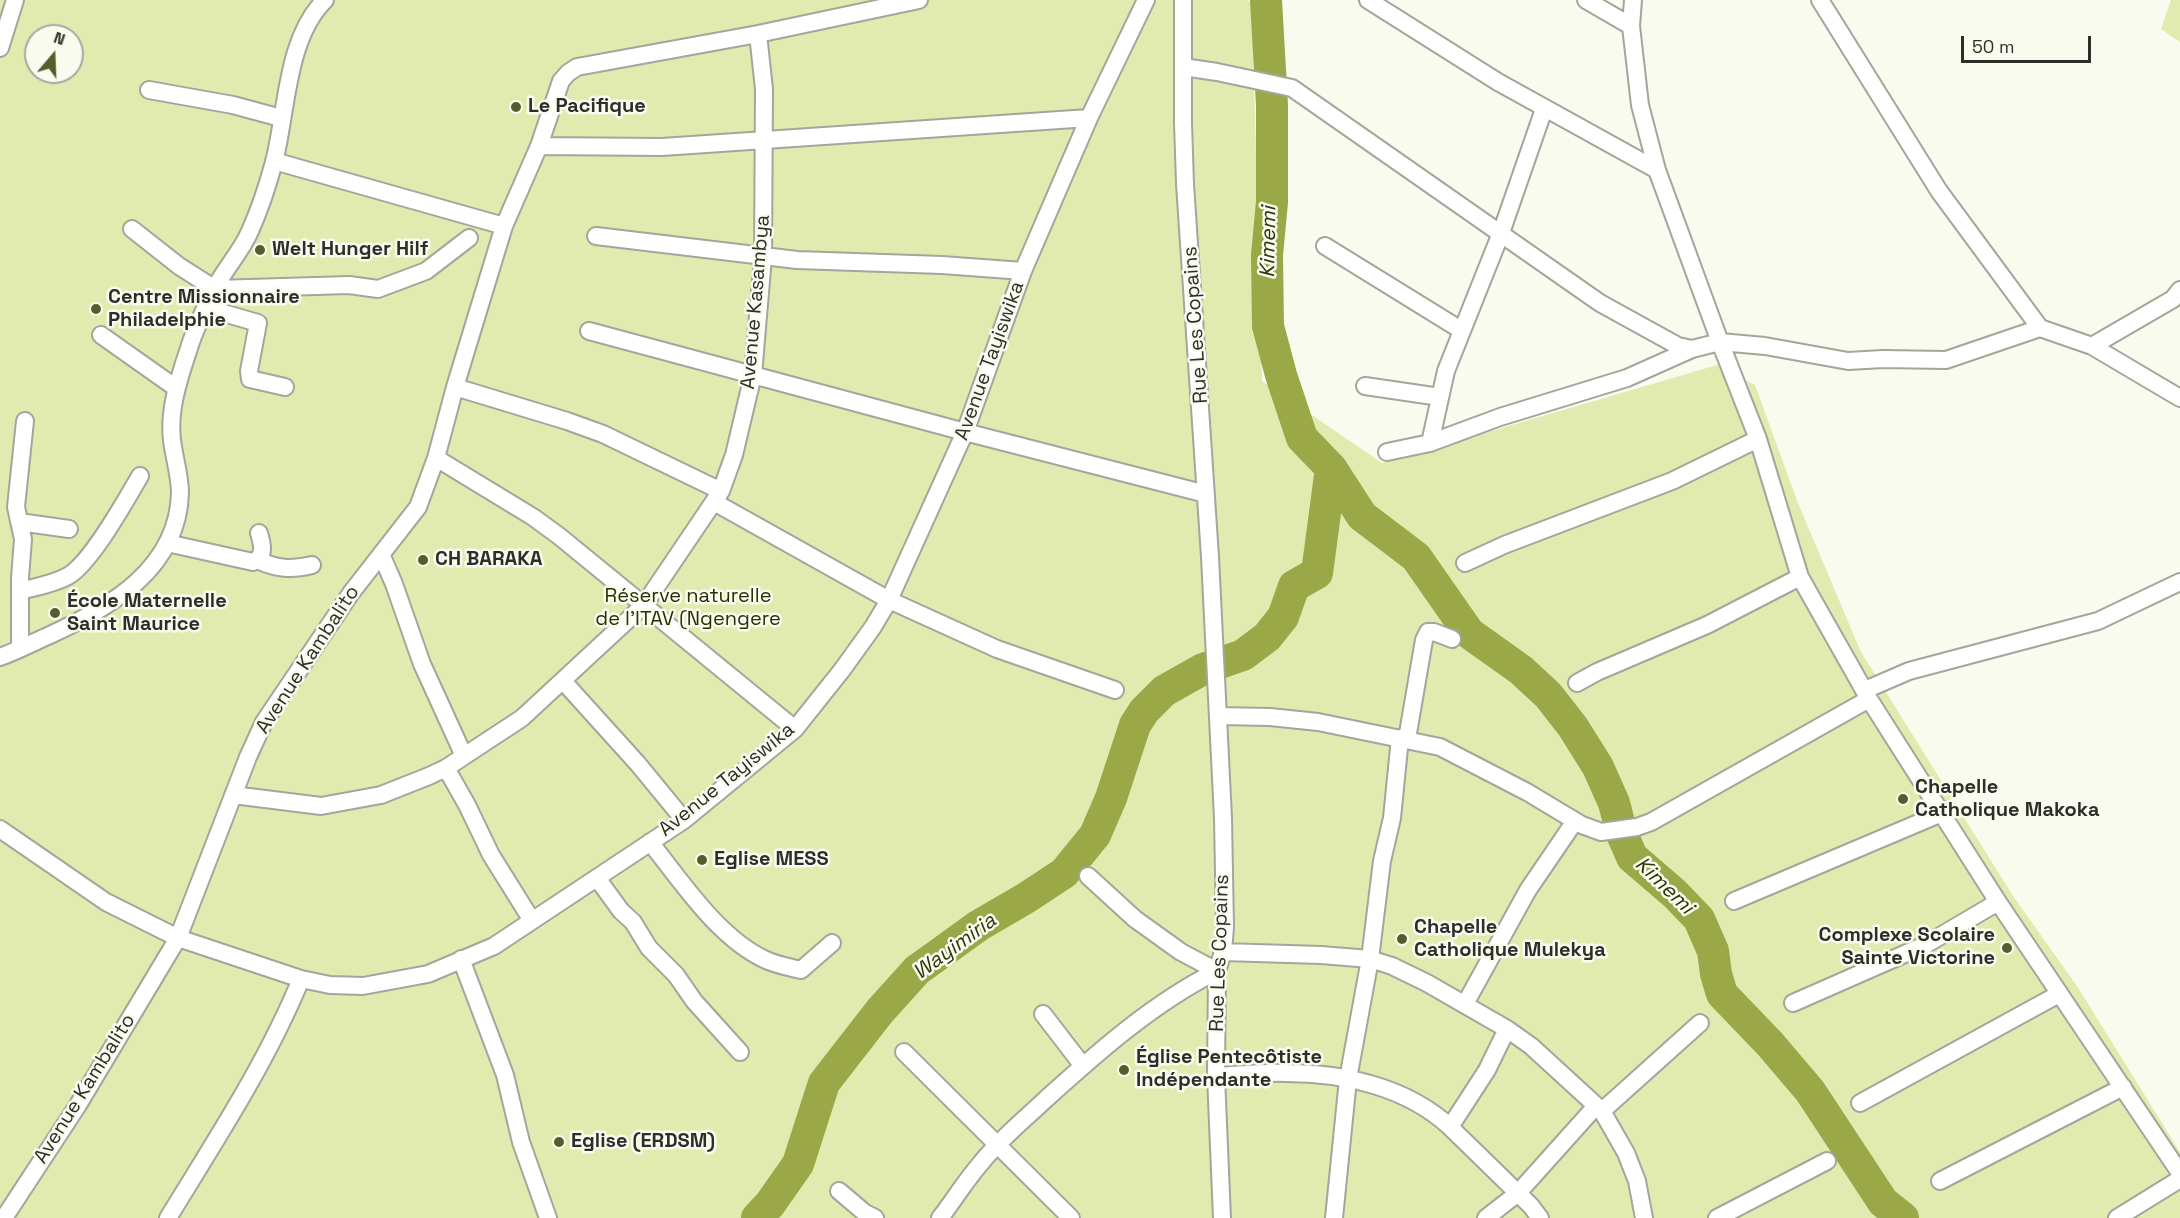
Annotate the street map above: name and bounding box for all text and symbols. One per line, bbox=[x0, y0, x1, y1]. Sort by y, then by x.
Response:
north arrow bbox=[24, 24, 84, 84]
scale bar bbox=[1964, 24, 2094, 62]
text: N bbox=[51, 27, 68, 50]
text: 50 m bbox=[1972, 35, 2014, 58]
place label: Le Pacifique bbox=[528, 95, 646, 119]
marker: Le Pacifique bbox=[509, 100, 523, 114]
water label: Kimemi bbox=[1256, 206, 1282, 278]
street label: Avenue Kasambya bbox=[736, 214, 776, 390]
place label: Welt Hunger Hilf bbox=[272, 238, 428, 262]
marker: Welt Hunger Hilf bbox=[253, 243, 267, 257]
street label: Rue Les Copains bbox=[1179, 246, 1213, 404]
street label: Avenue Tayiswika bbox=[950, 278, 1030, 444]
place label: Centre Missionnaire Philadelphie bbox=[108, 286, 300, 333]
marker: Centre Missionnaire Philadelphie bbox=[89, 302, 103, 316]
place label: CH BARAKA bbox=[435, 548, 542, 572]
marker: CH BARAKA bbox=[416, 553, 430, 567]
street label: Avenue Kambalito bbox=[251, 581, 365, 739]
park label: Réserve naturelle de l'ITAV (Ngengere bbox=[595, 585, 781, 632]
place label: École Maternelle Saint Maurice bbox=[67, 590, 227, 637]
marker: École Maternelle Saint Maurice bbox=[48, 606, 62, 620]
street label: Avenue Tayiswika bbox=[654, 718, 800, 842]
place label: Chapelle Catholique Makoka bbox=[1915, 776, 2099, 823]
marker: Chapelle Catholique Makoka bbox=[1896, 792, 1910, 806]
place label: Eglise MESS bbox=[714, 848, 829, 872]
water label: Kimemi bbox=[1629, 852, 1699, 920]
marker: Eglise MESS bbox=[695, 853, 709, 867]
street label: Rue Les Copains bbox=[1205, 874, 1235, 1032]
water label: Wayimiria bbox=[909, 909, 1001, 985]
place label: Chapelle Catholique Mulekya bbox=[1414, 916, 1606, 963]
place label: Complexe Scolaire Sainte Victorine bbox=[1819, 924, 1995, 971]
marker: Chapelle Catholique Mulekya bbox=[1395, 932, 1409, 946]
marker: Complexe Scolaire Sainte Victorine bbox=[2000, 941, 2014, 955]
street label: Avenue Kambalito bbox=[29, 1010, 141, 1168]
place label: Église Pentecôtiste Indépendante bbox=[1136, 1046, 1322, 1093]
marker: Église Pentecôtiste Indépendante bbox=[1117, 1063, 1131, 1077]
place label: Eglise (ERDSM) bbox=[571, 1130, 715, 1154]
marker: Eglise (ERDSM) bbox=[552, 1135, 566, 1149]

